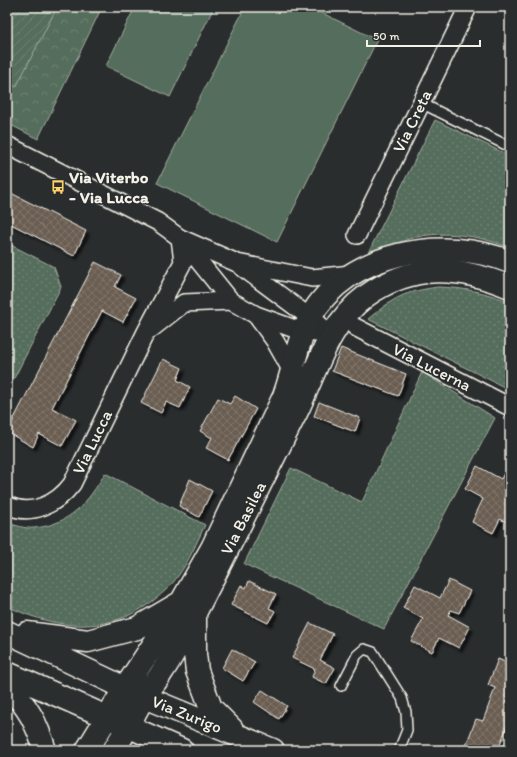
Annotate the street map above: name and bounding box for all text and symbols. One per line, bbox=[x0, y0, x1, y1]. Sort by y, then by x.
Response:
scale bar bbox=[367, 22, 480, 48]
text: 50 m bbox=[373, 29, 399, 43]
street label: Via Creta bbox=[388, 86, 436, 156]
place label: Via Viterbo - Via Lucca bbox=[69, 167, 149, 207]
bus stop icon: Via Viterbo - Via Lucca bbox=[50, 179, 66, 195]
street label: Via Lucerna bbox=[390, 339, 474, 395]
street label: Via Lucca bbox=[68, 406, 116, 477]
street label: Via Basilea bbox=[216, 478, 270, 558]
street label: Via Zurigo bbox=[149, 691, 225, 737]

